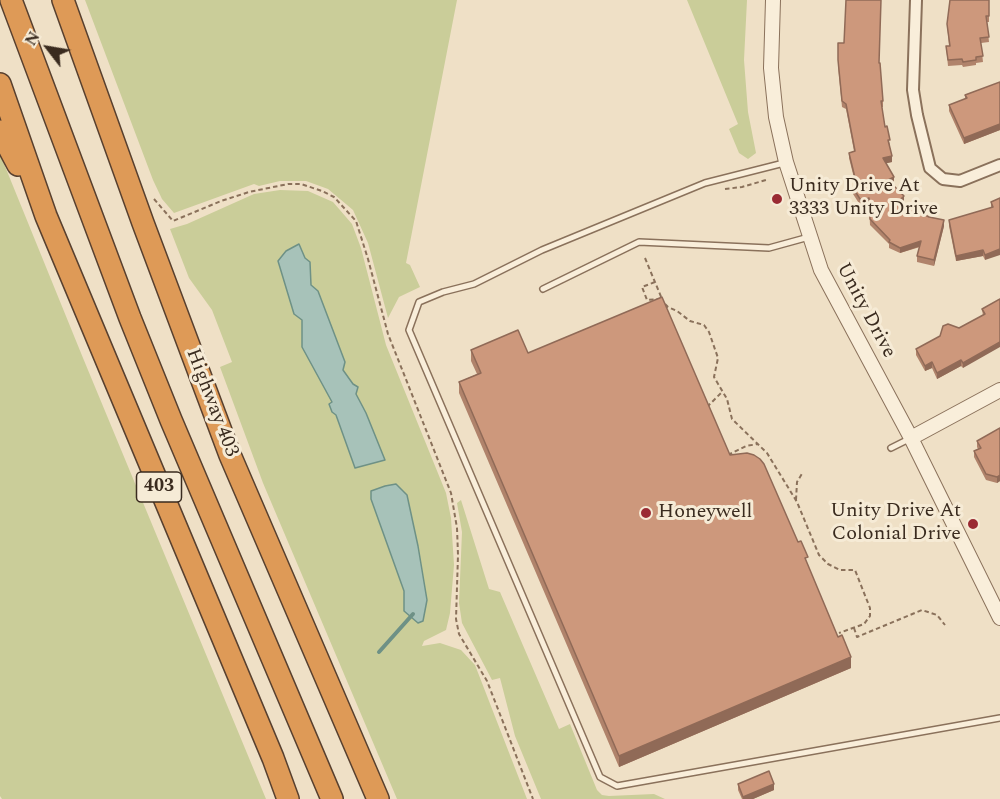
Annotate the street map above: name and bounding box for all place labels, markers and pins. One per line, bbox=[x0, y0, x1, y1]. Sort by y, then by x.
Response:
place label: Unity Drive At 3333 Unity Drive bbox=[789, 175, 938, 222]
marker: Unity Drive At 3333 Unity Drive bbox=[770, 192, 784, 206]
place label: Unity Drive At Colonial Drive bbox=[830, 500, 961, 547]
place label: Honeywell bbox=[658, 501, 752, 525]
marker: Honeywell bbox=[639, 506, 653, 520]
marker: Unity Drive At Colonial Drive bbox=[966, 517, 980, 531]

